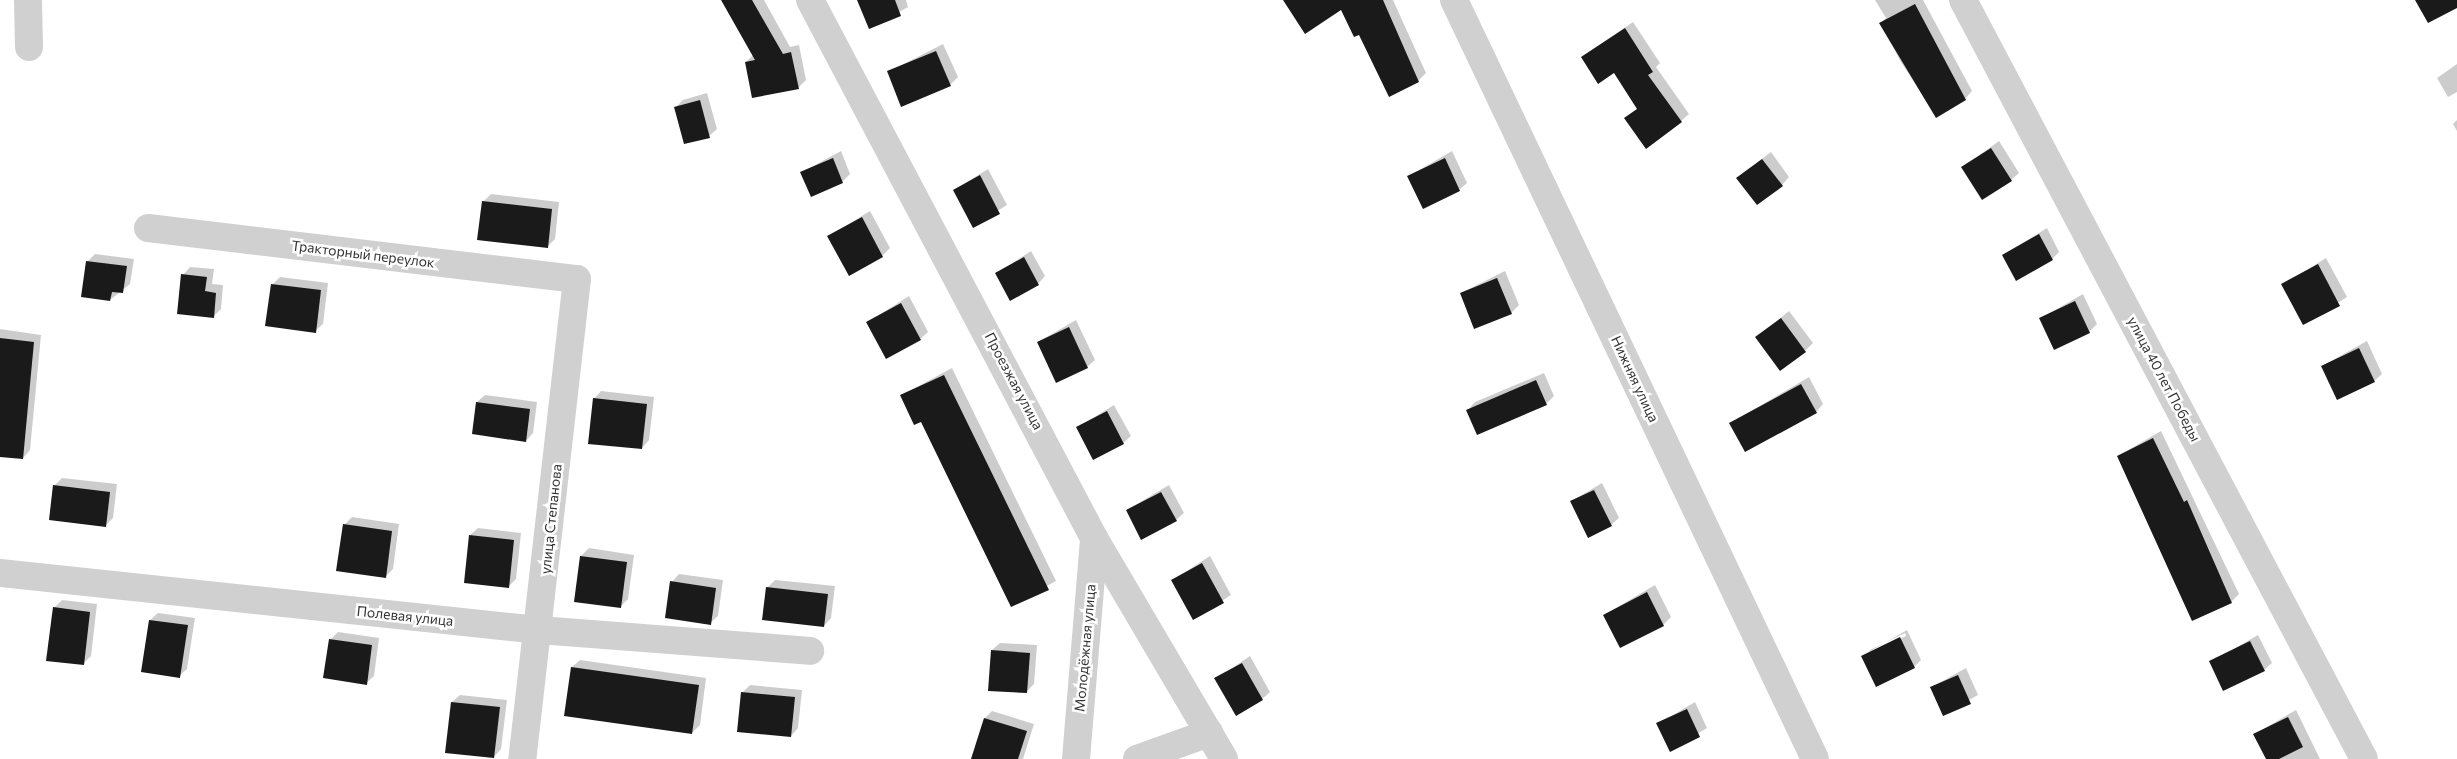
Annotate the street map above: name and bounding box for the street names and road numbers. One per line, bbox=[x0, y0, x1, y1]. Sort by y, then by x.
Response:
street label: Тракторный переулок bbox=[290, 237, 436, 271]
street label: улица 40 лет Победы bbox=[2124, 314, 2204, 444]
street label: Проезжая улица bbox=[981, 329, 1047, 433]
street label: Нижняя улица bbox=[1608, 333, 1662, 425]
street label: улица Степанова bbox=[537, 463, 565, 575]
street label: Молодёжная улица bbox=[1071, 583, 1099, 713]
street label: Полевая улица bbox=[356, 603, 454, 629]

